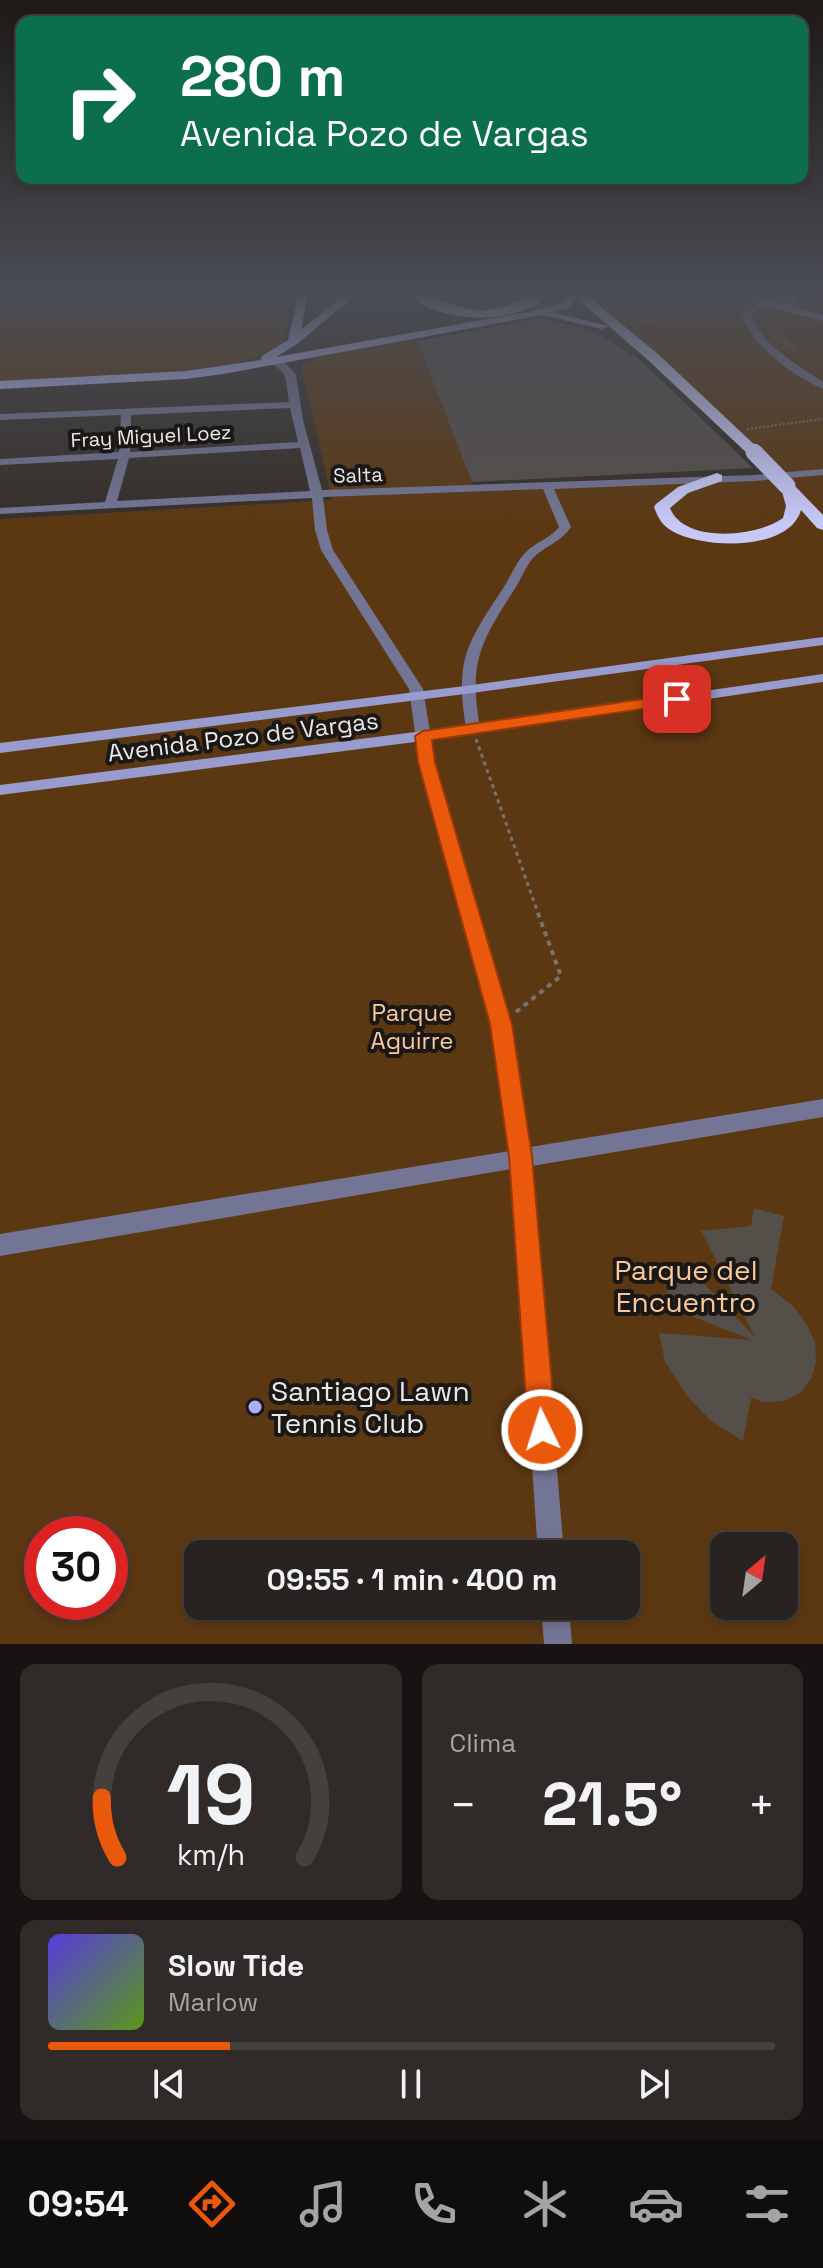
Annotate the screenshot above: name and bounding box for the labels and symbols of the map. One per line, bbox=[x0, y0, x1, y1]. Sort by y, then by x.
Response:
street label: Fray Miguel Loez bbox=[70, 419, 232, 453]
street label: Salta bbox=[333, 461, 383, 489]
pin bbox=[643, 665, 711, 733]
street label: Avenida Pozo de Vargas bbox=[106, 705, 380, 768]
park label: Parque Aguirre bbox=[371, 997, 453, 1056]
park label: Parque del Encuentro bbox=[614, 1252, 758, 1320]
place label: Santiago Lawn Tennis Club bbox=[271, 1373, 470, 1441]
position arrow bbox=[500, 1388, 584, 1472]
marker: Santiago Lawn Tennis Club bbox=[246, 1398, 264, 1416]
speed limit sign: 30 bbox=[24, 1516, 128, 1620]
north arrow bbox=[710, 1532, 798, 1620]

